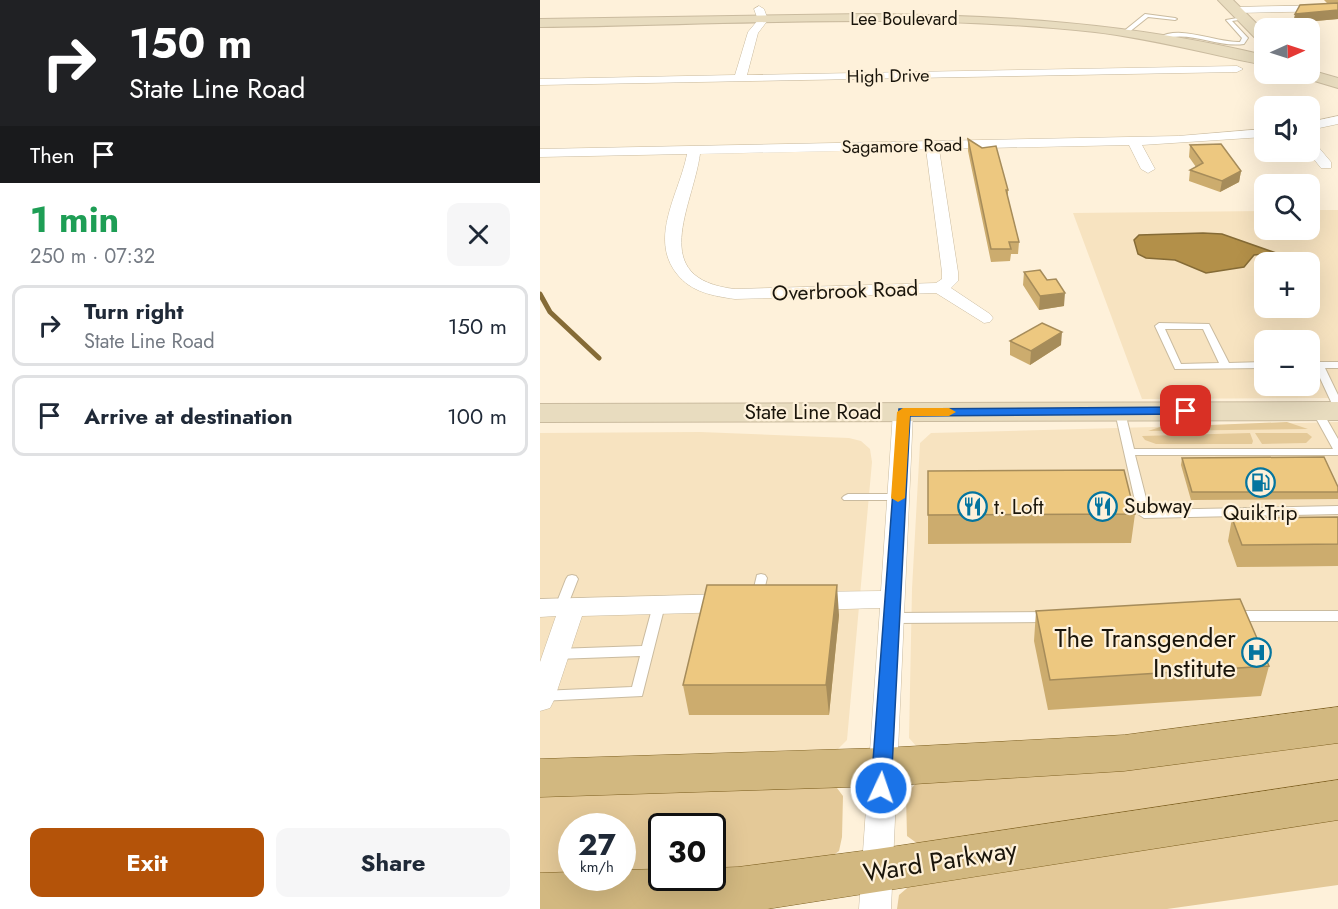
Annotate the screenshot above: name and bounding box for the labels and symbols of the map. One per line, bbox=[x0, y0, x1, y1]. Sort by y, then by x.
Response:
street label: Lee Boulevard bbox=[850, 6, 958, 32]
north arrow bbox=[1254, 18, 1320, 84]
street label: High Drive bbox=[846, 62, 930, 90]
street label: Sagamore Road bbox=[841, 132, 963, 160]
street label: Overbrook Road bbox=[771, 273, 919, 309]
pin bbox=[1160, 385, 1211, 436]
street label: State Line Road bbox=[744, 397, 882, 427]
fuel station icon: QuikTrip bbox=[1244, 466, 1276, 498]
restaurant icon: Subway bbox=[1087, 490, 1119, 522]
restaurant icon: t. Loft bbox=[957, 491, 989, 523]
place label: Subway bbox=[1124, 491, 1192, 521]
place label: t. Loft bbox=[994, 492, 1044, 522]
place label: QuikTrip bbox=[1223, 498, 1297, 528]
place label: The Transgender Institute bbox=[1055, 619, 1236, 687]
hospital icon: The Transgender Institute bbox=[1241, 637, 1273, 669]
position arrow bbox=[849, 756, 913, 820]
speed limit sign: 30 bbox=[648, 813, 726, 891]
street label: Ward Parkway bbox=[860, 830, 1020, 892]

